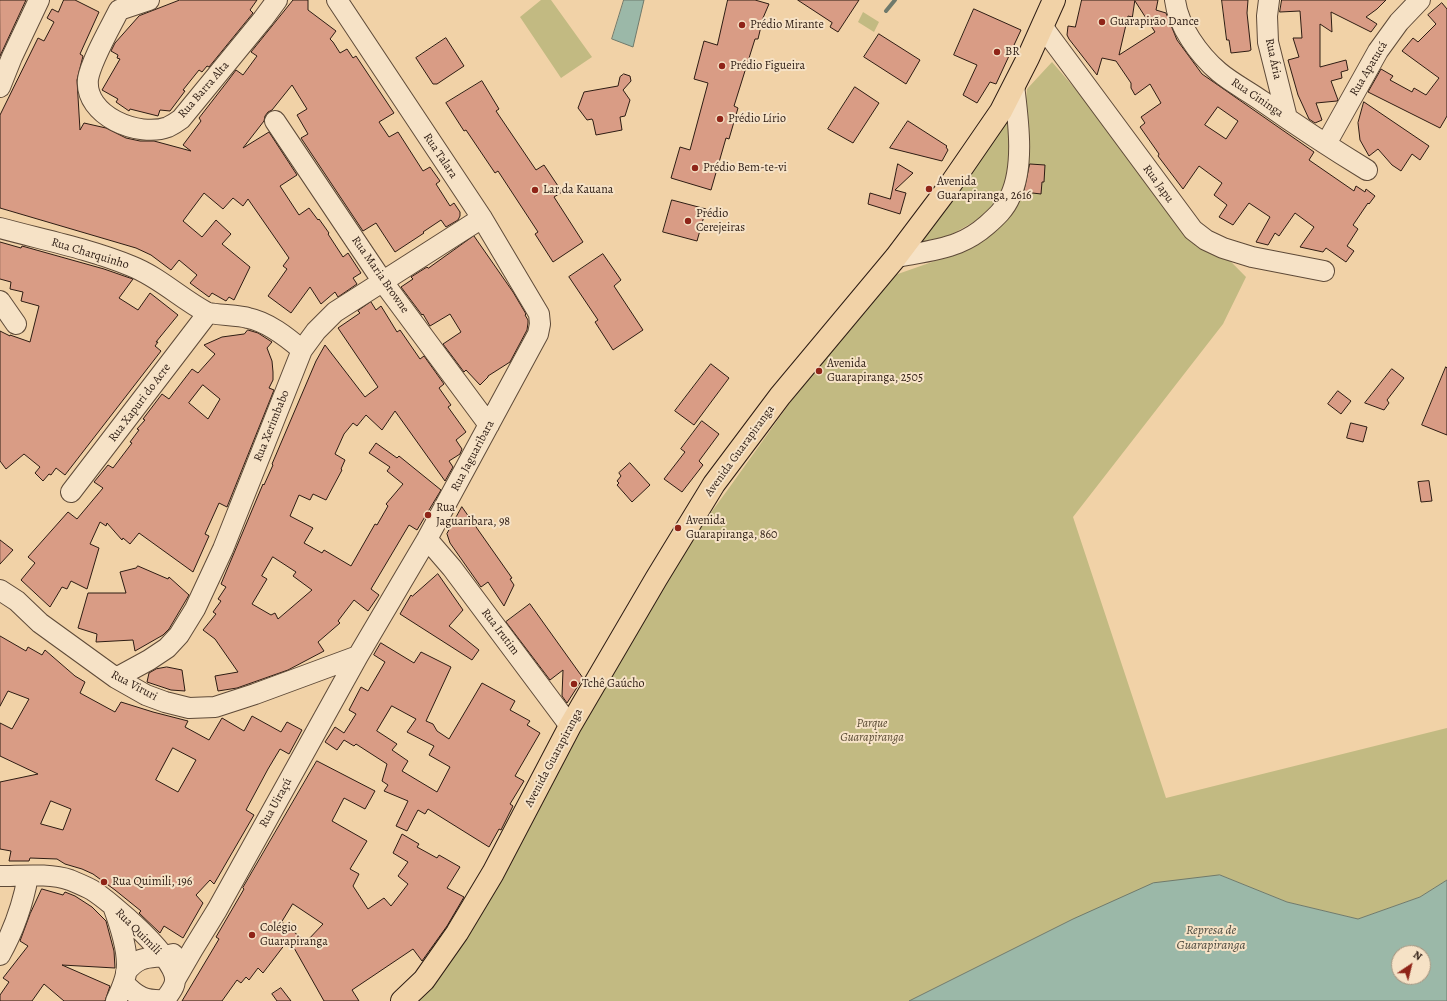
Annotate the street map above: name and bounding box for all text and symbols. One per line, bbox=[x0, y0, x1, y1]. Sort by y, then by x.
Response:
place label: Guarapirão Dance bbox=[1110, 15, 1199, 29]
marker: Guarapirão Dance bbox=[1097, 17, 1107, 27]
place label: Prédio Mirante bbox=[750, 18, 824, 32]
marker: Prédio Mirante bbox=[737, 20, 747, 30]
street label: Rua Ária bbox=[1262, 37, 1284, 81]
street label: Rua Apatucá bbox=[1347, 39, 1391, 99]
place label: BR bbox=[1005, 45, 1019, 59]
marker: BR bbox=[992, 47, 1002, 57]
street label: Rua Barra Alta bbox=[175, 59, 233, 121]
place label: Prédio Figueira bbox=[730, 59, 805, 73]
marker: Prédio Figueira bbox=[717, 61, 727, 71]
street label: Rua Cininga bbox=[1228, 75, 1286, 121]
place label: Prédio Lírio bbox=[728, 112, 786, 126]
marker: Prédio Lírio bbox=[715, 114, 725, 124]
street label: Rua Talara bbox=[420, 131, 460, 181]
place label: Prédio Bem-te-vi bbox=[703, 161, 787, 175]
street label: Rua Japu bbox=[1139, 162, 1177, 206]
marker: Prédio Bem-te-vi bbox=[690, 163, 700, 173]
place label: Avenida Guarapiranga, 2616 bbox=[937, 175, 1032, 203]
place label: Lar da Kauana bbox=[543, 183, 613, 197]
marker: Avenida Guarapiranga, 2616 bbox=[924, 184, 934, 194]
marker: Lar da Kauana bbox=[530, 185, 540, 195]
place label: Prédio Cerejeiras bbox=[696, 207, 745, 235]
marker: Prédio Cerejeiras bbox=[683, 216, 693, 226]
street label: Rua Maria Browne bbox=[348, 234, 412, 316]
street label: Rua Charquinho bbox=[49, 235, 131, 273]
place label: Avenida Guarapiranga, 2505 bbox=[827, 357, 923, 385]
street label: Rua Xapuri do Acre bbox=[106, 361, 174, 445]
marker: Avenida Guarapiranga, 2505 bbox=[814, 366, 824, 376]
street label: Rua Xerimbabo bbox=[251, 388, 293, 464]
street label: Avenida Guarapiranga bbox=[702, 403, 778, 499]
street label: Rua Jaguaribara bbox=[448, 418, 498, 494]
place label: Rua Jaguaribara, 98 bbox=[436, 501, 510, 529]
marker: Rua Jaguaribara, 98 bbox=[423, 510, 433, 520]
place label: Avenida Guarapiranga, 860 bbox=[686, 514, 777, 542]
marker: Avenida Guarapiranga, 860 bbox=[673, 523, 683, 533]
street label: Rua Irutim bbox=[478, 606, 522, 658]
street label: Rua Viruri bbox=[108, 668, 160, 704]
place label: Tchê Gaúcho bbox=[582, 677, 645, 691]
marker: Tchê Gaúcho bbox=[569, 679, 579, 689]
street label: Avenida Guarapiranga bbox=[522, 706, 586, 810]
park label: Parque Guarapiranga bbox=[840, 717, 904, 745]
street label: Rua Uiraçú bbox=[257, 776, 295, 830]
place label: Rua Quimili, 196 bbox=[112, 875, 192, 889]
marker: Rua Quimili, 196 bbox=[99, 877, 109, 887]
street label: Rua Quimili bbox=[112, 906, 164, 958]
place label: Colégio Guarapiranga bbox=[260, 921, 328, 949]
water label: Represa de Guarapiranga bbox=[1177, 923, 1245, 954]
marker: Colégio Guarapiranga bbox=[247, 930, 257, 940]
north arrow bbox=[1391, 945, 1431, 985]
text: N bbox=[1410, 947, 1425, 964]

